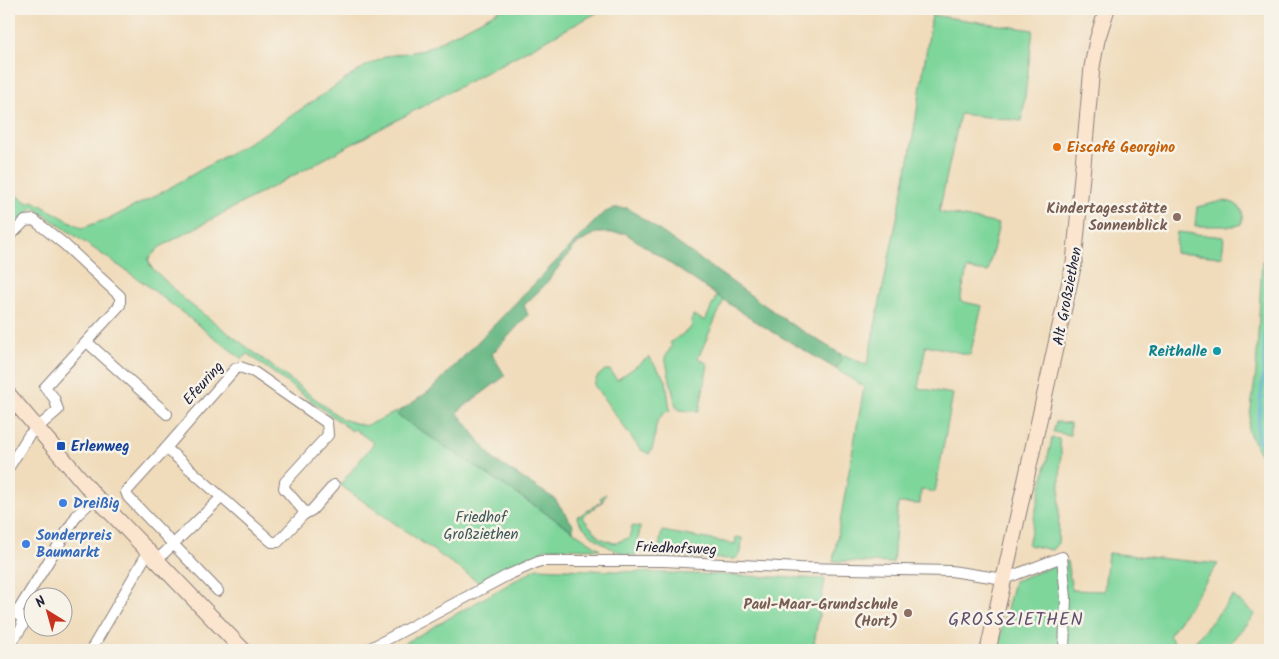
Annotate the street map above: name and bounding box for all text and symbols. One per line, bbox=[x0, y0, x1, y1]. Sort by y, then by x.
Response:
place label: Eiscafé Georgino bbox=[1067, 136, 1175, 160]
marker: Eiscafé Georgino bbox=[1051, 141, 1063, 153]
place label: Kindertagesstätte Sonnenblick bbox=[1047, 197, 1168, 238]
marker: Kindertagesstätte Sonnenblick bbox=[1171, 211, 1183, 223]
street label: Alt Großziethen bbox=[1047, 245, 1089, 347]
place label: Reithalle bbox=[1149, 340, 1208, 364]
marker: Reithalle bbox=[1211, 345, 1223, 357]
street label: Efeuring bbox=[177, 356, 230, 411]
place label: Erlenweg bbox=[71, 435, 130, 459]
marker: Erlenweg bbox=[55, 440, 67, 452]
place label: Dreißig bbox=[73, 492, 120, 516]
marker: Dreißig bbox=[57, 497, 69, 509]
park label: Friedhof Großziethen bbox=[443, 506, 519, 547]
place label: Sonderpreis Baumarkt bbox=[36, 524, 112, 565]
street label: Friedhofsweg bbox=[635, 536, 717, 562]
marker: Sonderpreis Baumarkt bbox=[20, 538, 32, 550]
north arrow bbox=[22, 586, 72, 636]
text: N bbox=[31, 591, 51, 614]
place label: Paul-Maar-Grundschule (Hort) bbox=[743, 593, 899, 634]
district label: GROSSZIETHEN bbox=[948, 606, 1084, 635]
marker: Paul-Maar-Grundschule (Hort) bbox=[902, 607, 914, 619]

